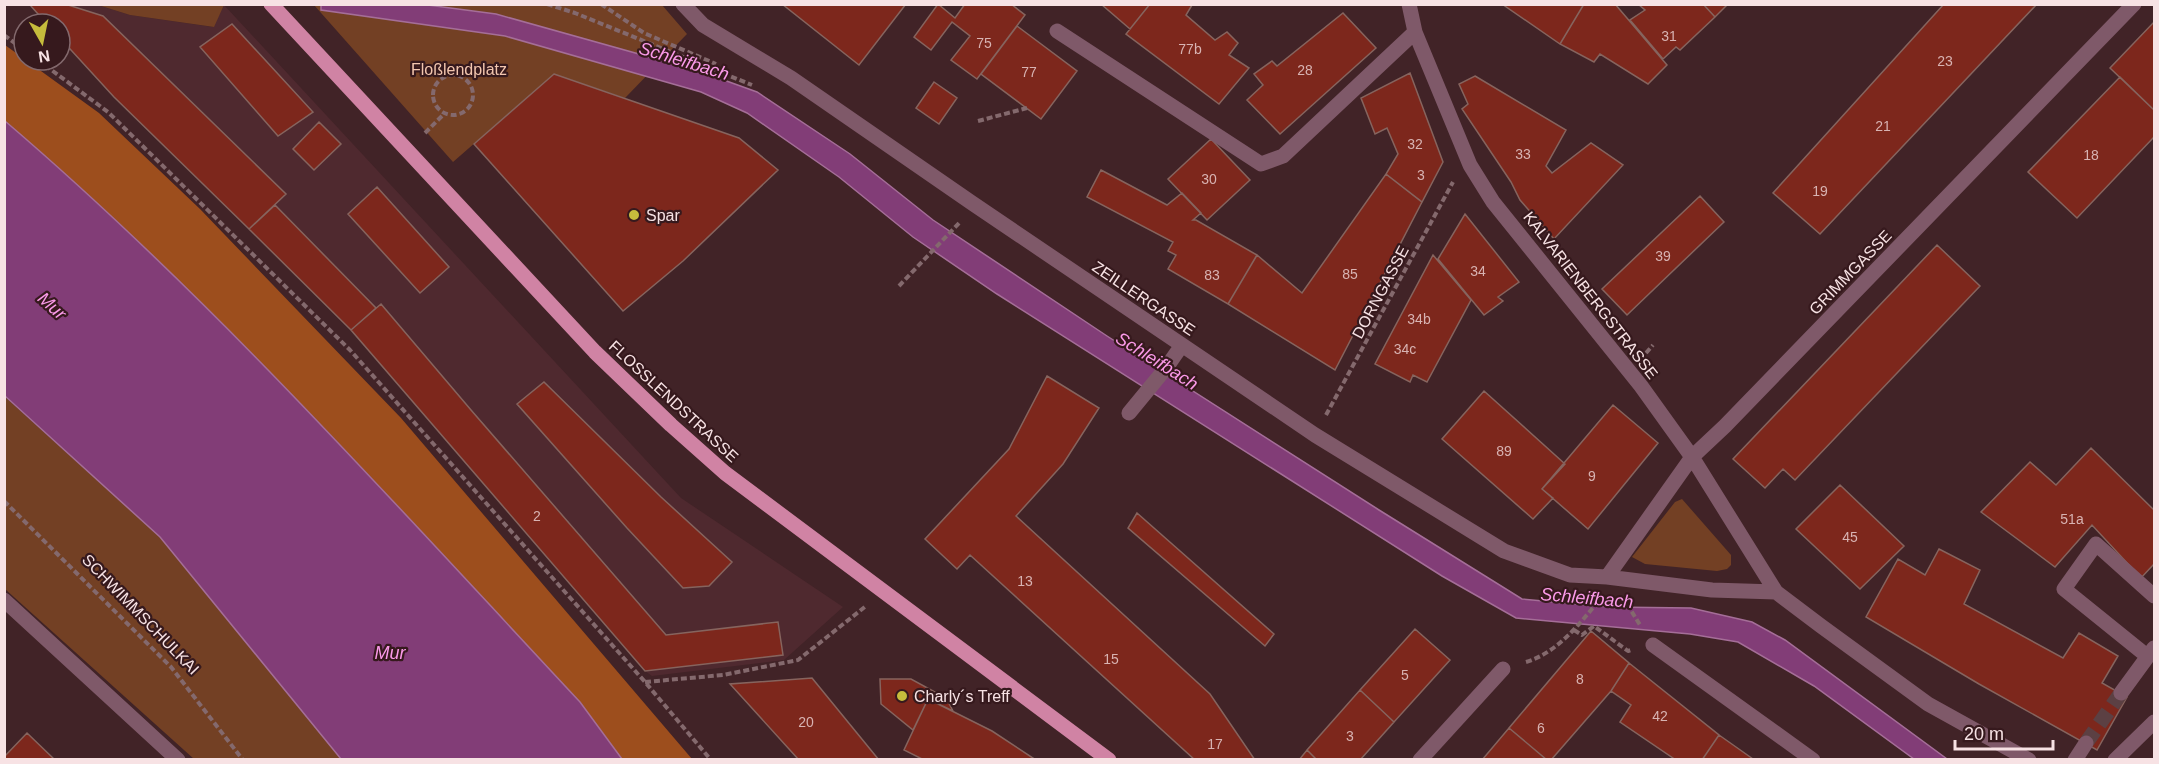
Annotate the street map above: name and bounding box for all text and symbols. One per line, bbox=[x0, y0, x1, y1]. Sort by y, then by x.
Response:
north arrow bbox=[12, 12, 72, 72]
house number: 31 bbox=[1661, 28, 1677, 44]
house number: 75 bbox=[976, 35, 992, 51]
water label: Schleifbach bbox=[637, 38, 731, 84]
house number: 77b bbox=[1178, 41, 1202, 57]
text: N bbox=[37, 47, 51, 66]
house number: 23 bbox=[1937, 53, 1953, 69]
park label: Floßlendplatz bbox=[411, 61, 507, 78]
house number: 28 bbox=[1297, 62, 1313, 78]
house number: 77 bbox=[1021, 64, 1037, 80]
house number: 21 bbox=[1875, 118, 1891, 134]
house number: 32 bbox=[1407, 136, 1423, 152]
house number: 33 bbox=[1515, 146, 1531, 162]
house number: 18 bbox=[2083, 147, 2099, 163]
house number: 3 bbox=[1417, 167, 1425, 183]
house number: 30 bbox=[1201, 171, 1217, 187]
house number: 19 bbox=[1812, 183, 1828, 199]
place label: Spar bbox=[646, 207, 680, 224]
marker: Spar bbox=[627, 208, 641, 222]
street label: KALVARIENBERGSTRASSE bbox=[1520, 208, 1661, 382]
street label: GRIMMGASSE bbox=[1806, 227, 1895, 318]
street label: DORNGASSE bbox=[1349, 243, 1412, 341]
house number: 39 bbox=[1655, 248, 1671, 264]
street label: ZEILLERGASSE bbox=[1089, 258, 1198, 339]
house number: 34 bbox=[1470, 263, 1486, 279]
house number: 85 bbox=[1342, 266, 1358, 282]
house number: 83 bbox=[1204, 267, 1220, 283]
water label: Mur bbox=[34, 288, 71, 324]
house number: 34b bbox=[1407, 311, 1431, 327]
water label: Schleifbach bbox=[1112, 328, 1202, 394]
street label: FLOSSLENDSTRASSE bbox=[606, 337, 742, 465]
house number: 34c bbox=[1394, 341, 1416, 357]
house number: 89 bbox=[1496, 443, 1512, 459]
house number: 9 bbox=[1588, 468, 1596, 484]
house number: 2 bbox=[533, 508, 541, 524]
house number: 51a bbox=[2060, 511, 2084, 527]
house number: 45 bbox=[1842, 529, 1858, 545]
street label: SCHWIMMSCHULKAI bbox=[79, 551, 202, 678]
house number: 13 bbox=[1017, 573, 1033, 589]
water label: Schleifbach bbox=[1540, 584, 1634, 612]
water label: Mur bbox=[375, 643, 407, 663]
house number: 15 bbox=[1103, 651, 1119, 667]
house number: 5 bbox=[1401, 667, 1409, 683]
house number: 8 bbox=[1576, 671, 1584, 687]
place label: Charly´s Treff bbox=[914, 688, 1010, 705]
marker: Charly´s Treff bbox=[895, 689, 909, 703]
house number: 42 bbox=[1652, 708, 1668, 724]
scale bar bbox=[1955, 713, 2052, 751]
house number: 20 bbox=[798, 714, 814, 730]
house number: 6 bbox=[1537, 720, 1545, 736]
text: 20 m bbox=[1964, 724, 2004, 744]
house number: 3 bbox=[1346, 728, 1354, 744]
house number: 17 bbox=[1207, 736, 1223, 752]

